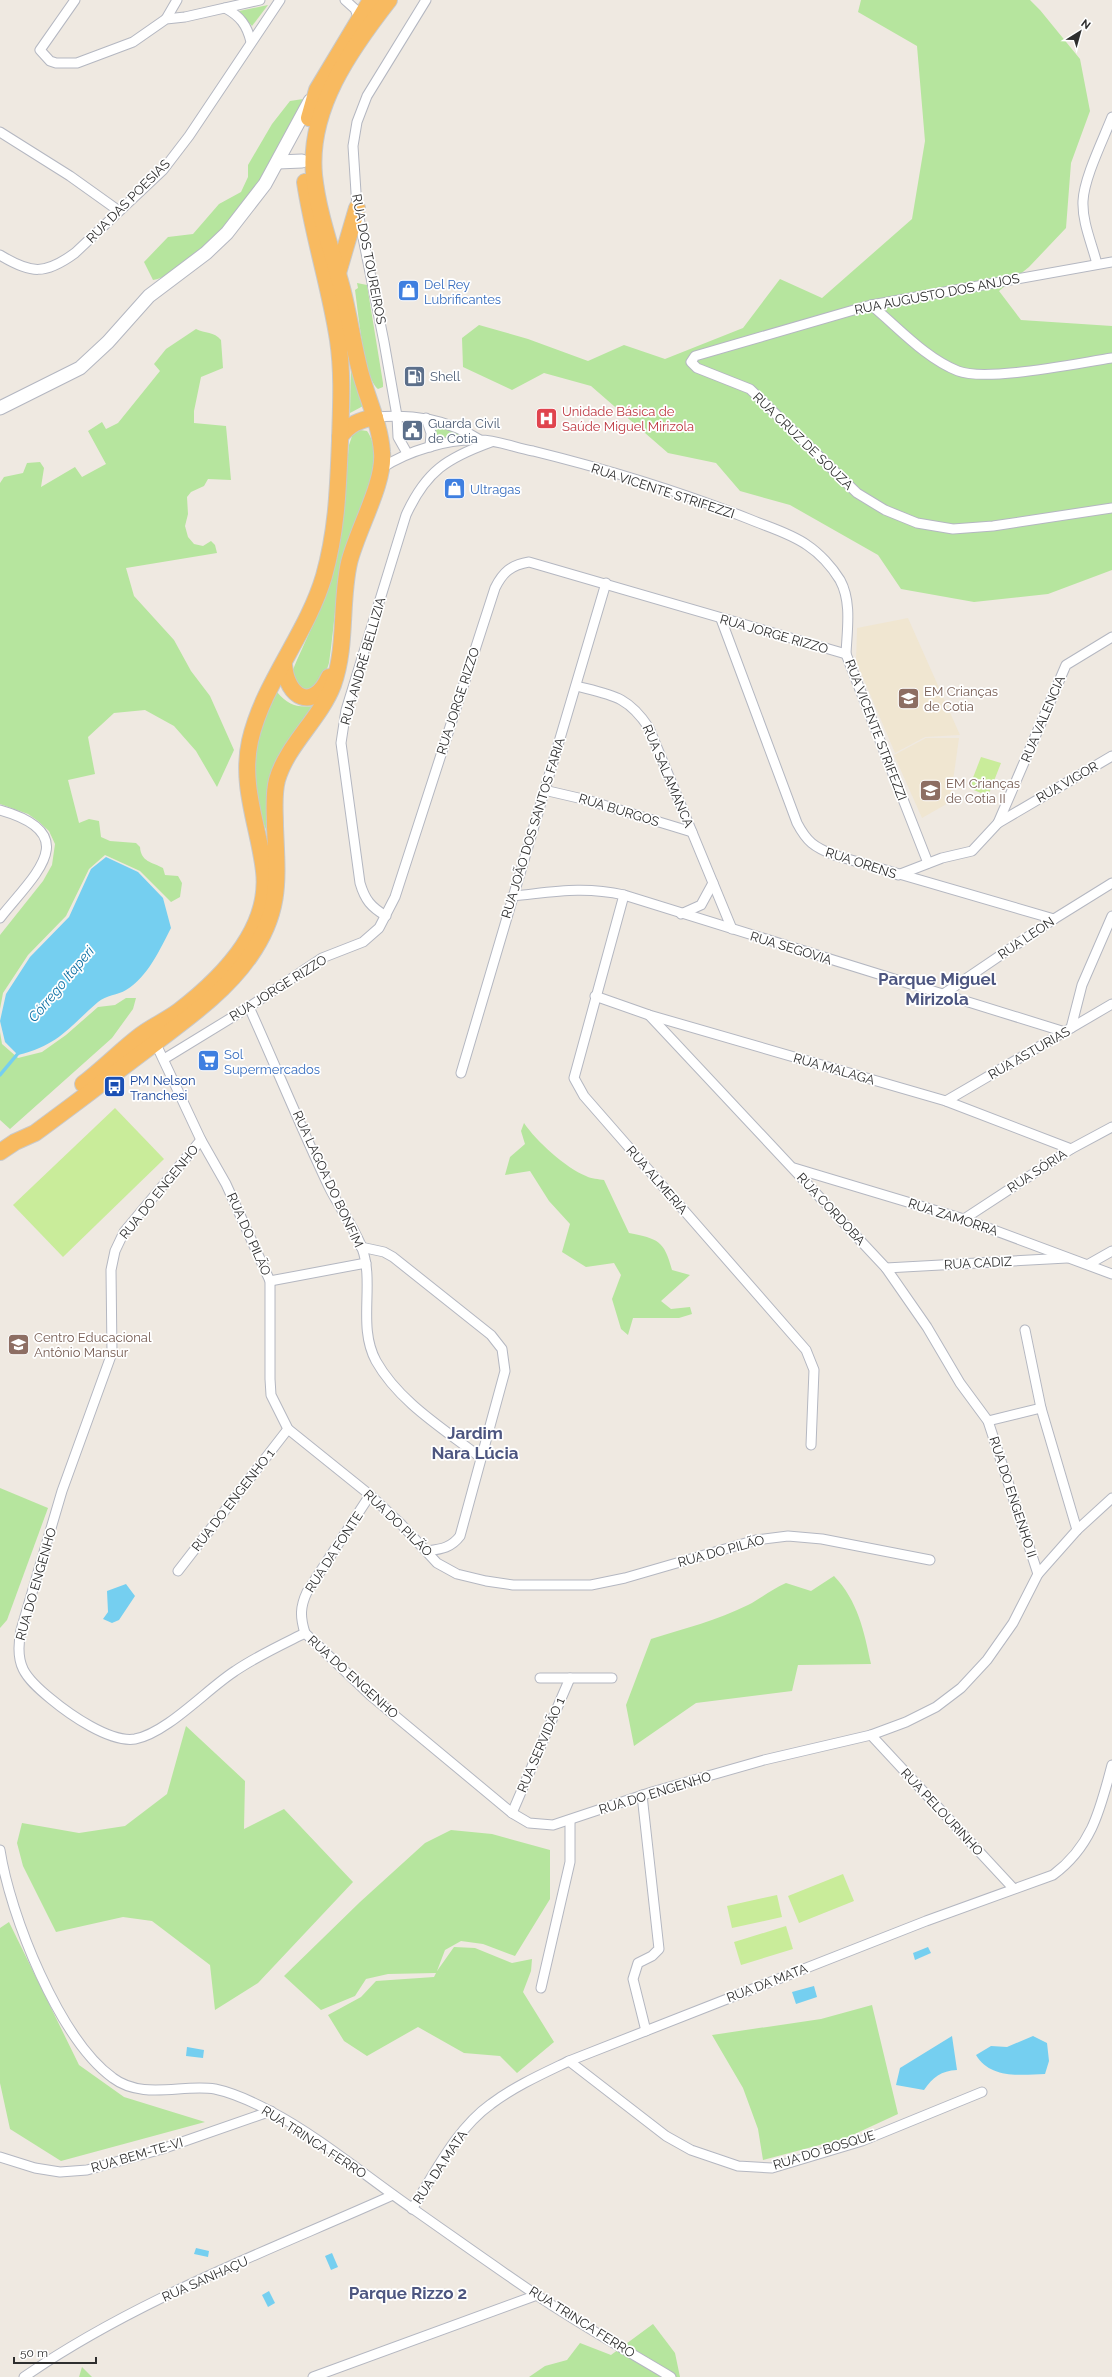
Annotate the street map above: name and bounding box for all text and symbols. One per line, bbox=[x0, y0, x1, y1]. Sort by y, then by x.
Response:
north arrow bbox=[1060, 12, 1100, 52]
text: N bbox=[1078, 17, 1093, 32]
street label: RUA DAS POESIAS bbox=[83, 156, 173, 246]
street label: RUA DOS TOUREIROS bbox=[349, 193, 389, 326]
street label: RUA AUGUSTO DOS ANJOS bbox=[853, 271, 1021, 317]
place label: Del Rey Lubrificantes bbox=[424, 277, 501, 307]
shop icon: Del Rey Lubrificantes bbox=[396, 278, 422, 304]
fuel station icon: Shell bbox=[401, 363, 427, 389]
place label: Shell bbox=[430, 369, 461, 384]
street label: RUA CRUZ DE SOUZA bbox=[750, 389, 856, 493]
place label: Unidade Básica de Saúde Miguel Mirizola bbox=[562, 404, 694, 434]
hospital icon: Unidade Básica de Saúde Miguel Mirizola bbox=[533, 405, 559, 431]
place label: Guarda Civil de Cotia bbox=[428, 416, 500, 446]
public building icon: Guarda Civil de Cotia bbox=[400, 417, 426, 443]
street label: RUA VICENTE STRIFEZZI bbox=[589, 461, 737, 521]
shop icon: Ultragas bbox=[442, 476, 468, 502]
place label: Ultragas bbox=[470, 482, 521, 497]
street label: RUA ANDRÉ BELLIZIA bbox=[338, 595, 388, 727]
street label: RUA JORGE RIZZO bbox=[718, 611, 830, 657]
street label: RUA JORGE RIZZO bbox=[434, 645, 482, 757]
street label: RUA VICENTE STRIFEZZI bbox=[842, 657, 910, 803]
street label: RUA VALENCIA bbox=[1018, 673, 1068, 765]
place label: EM Crianças de Cotia bbox=[924, 684, 998, 714]
school or university icon: EM Crianças de Cotia bbox=[895, 685, 921, 711]
street label: RUA SALAMANCA bbox=[640, 722, 697, 830]
street label: RUA JOÃO DOS SANTOS FARIA bbox=[498, 736, 568, 920]
street label: RUA VIGOR bbox=[1033, 758, 1101, 806]
place label: EM Crianças de Cotia II bbox=[946, 776, 1020, 806]
school or university icon: EM Crianças de Cotia II bbox=[918, 777, 944, 803]
street label: RUA BURGOS bbox=[577, 791, 661, 829]
street label: RUA ORENS bbox=[824, 844, 898, 882]
street label: RUA LEON bbox=[995, 914, 1057, 962]
street label: RUA SEGOVIA bbox=[748, 928, 834, 968]
water label: Córrego Itaperi bbox=[25, 942, 98, 1025]
street label: RUA JORGE RIZZO bbox=[227, 952, 330, 1024]
district label: Parque Miguel Mirizola bbox=[878, 969, 997, 1009]
street label: RUA ASTURIAS bbox=[986, 1024, 1073, 1082]
place label: Sol Supermercados bbox=[224, 1047, 320, 1077]
supermarket icon: Sol Supermercados bbox=[196, 1048, 222, 1074]
street label: RUA MALAGA bbox=[792, 1050, 877, 1088]
place label: PM Nelson Tranchesi bbox=[130, 1073, 196, 1103]
bus stop icon: PM Nelson Tranchesi bbox=[101, 1074, 127, 1100]
street label: RUA LAGOA DO BONFIM bbox=[290, 1108, 366, 1250]
street label: RUA DO ENGENHO bbox=[116, 1142, 202, 1242]
street label: RUA ALMERIA bbox=[623, 1143, 691, 1217]
street label: RUA SÓRIA bbox=[1004, 1146, 1070, 1196]
street label: RUA CORDOBA bbox=[794, 1170, 868, 1248]
street label: RUA DO PILÃO bbox=[224, 1190, 274, 1278]
street label: RUA ZAMORRA bbox=[906, 1195, 1000, 1239]
street label: RUA CADIZ bbox=[944, 1254, 1012, 1272]
place label: Centro Educacional Antônio Mansur bbox=[34, 1330, 152, 1360]
school or university icon: Centro Educacional Antônio Mansur bbox=[6, 1331, 32, 1357]
district label: Jardim Nara Lúcia bbox=[431, 1423, 519, 1463]
street label: RUA DO ENGENHO II bbox=[986, 1435, 1040, 1559]
street label: RUA DO ENGENHO 1 bbox=[188, 1446, 278, 1554]
street label: RUA DO PILÃO bbox=[361, 1487, 435, 1560]
street label: RUA DA FONTE bbox=[302, 1509, 366, 1595]
street label: RUA DO ENGENHO bbox=[13, 1526, 59, 1642]
street label: RUA DO PILÃO bbox=[676, 1532, 766, 1570]
street label: RUA DO ENGENHO bbox=[305, 1632, 402, 1722]
street label: RUA SERVIDÃO 1 bbox=[514, 1695, 568, 1795]
street label: RUA PELOURINHO bbox=[898, 1765, 986, 1859]
street label: RUA DO ENGENHO bbox=[597, 1769, 713, 1817]
street label: RUA DA MATA bbox=[724, 1961, 810, 2005]
street label: RUA TRINCA FERRO bbox=[259, 2103, 369, 2182]
street label: RUA DA MATA bbox=[410, 2127, 470, 2207]
street label: RUA DO BOSQUE bbox=[771, 2127, 877, 2173]
street label: RUA BEM-TE-VI bbox=[89, 2135, 185, 2175]
street label: RUA SANHAÇU bbox=[159, 2253, 251, 2305]
district label: Parque Rizzo 2 bbox=[349, 2283, 467, 2303]
street label: RUA TRINCA FERRO bbox=[526, 2283, 638, 2361]
scale bar bbox=[14, 2339, 96, 2365]
text: 50 m bbox=[20, 2346, 48, 2360]

